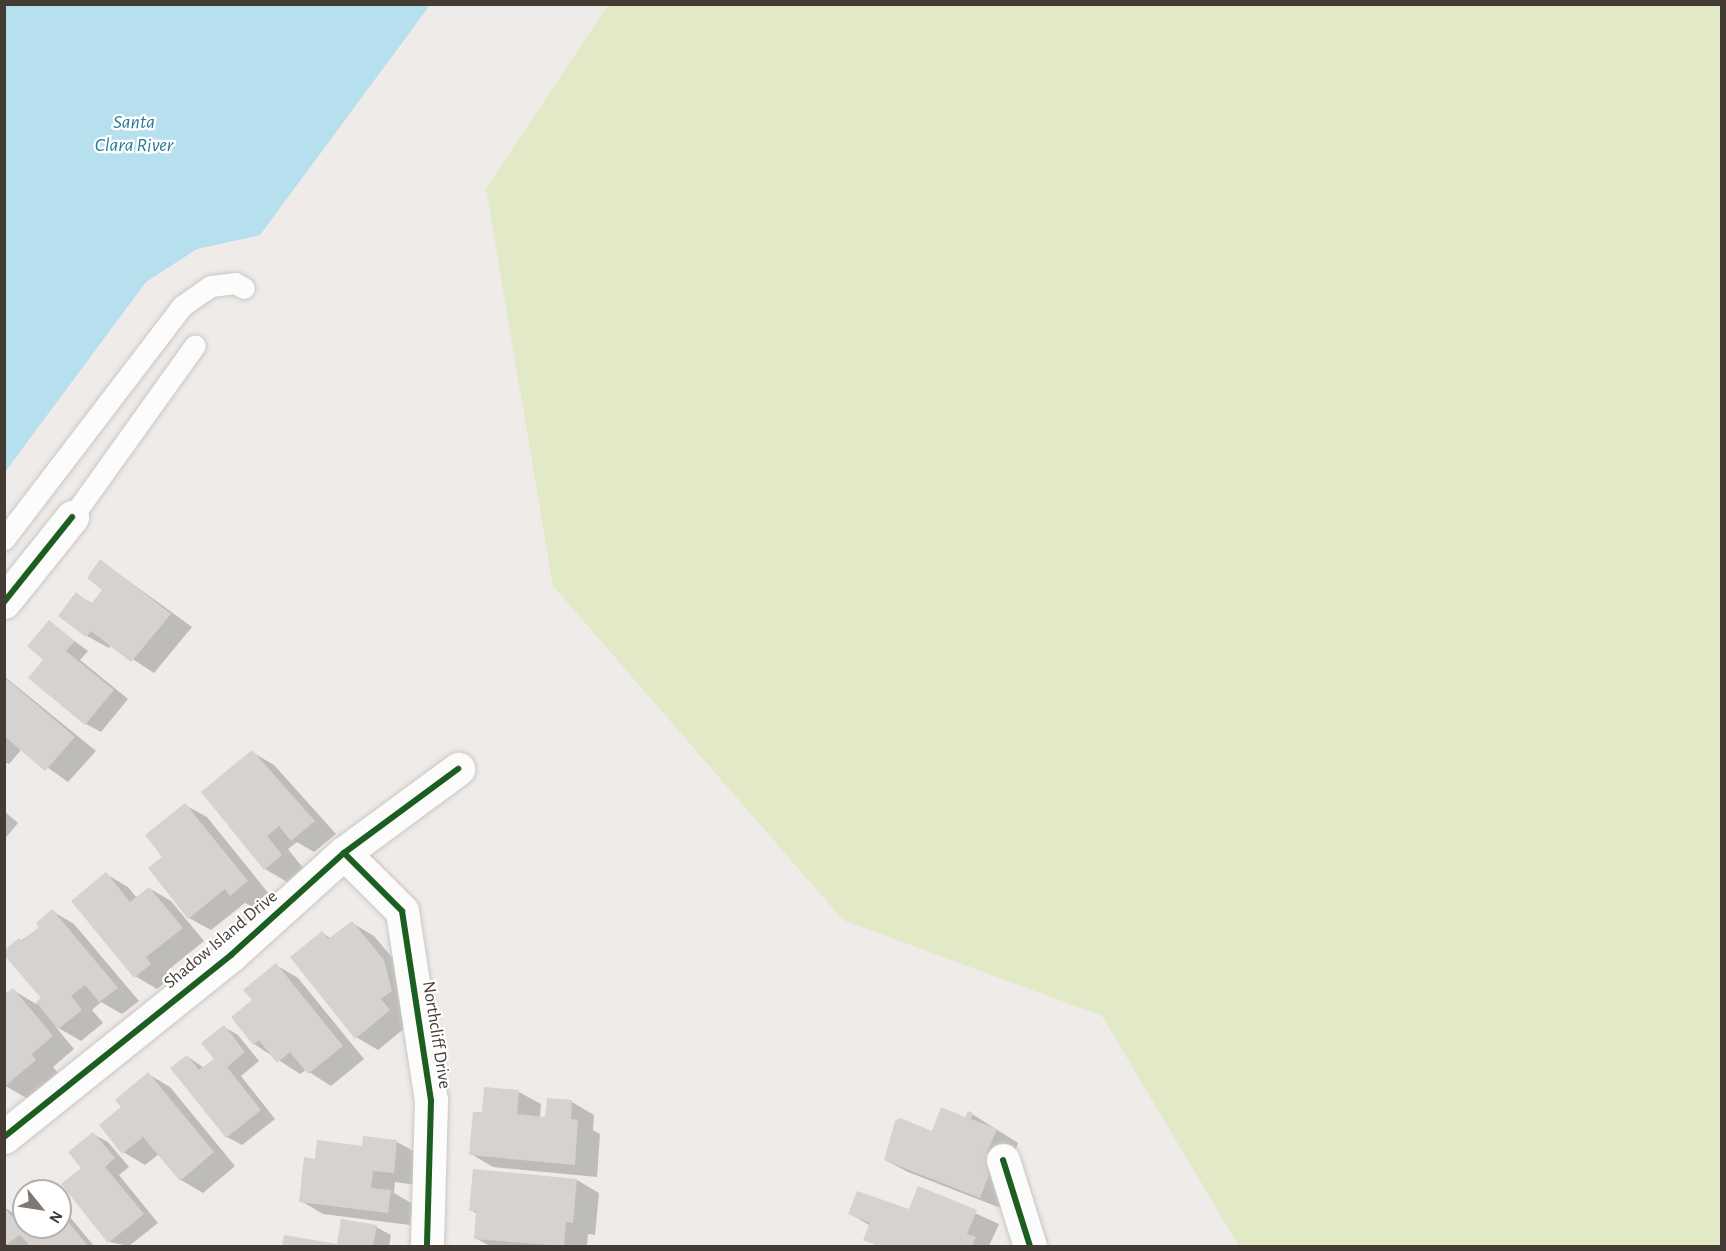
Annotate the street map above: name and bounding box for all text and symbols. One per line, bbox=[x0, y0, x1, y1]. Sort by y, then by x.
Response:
water label: Santa Clara River bbox=[95, 111, 173, 158]
street label: Shadow Island Drive bbox=[160, 886, 282, 994]
street label: Northcliff Drive bbox=[417, 980, 455, 1090]
north arrow bbox=[12, 1179, 72, 1239]
text: N bbox=[46, 1208, 66, 1226]

